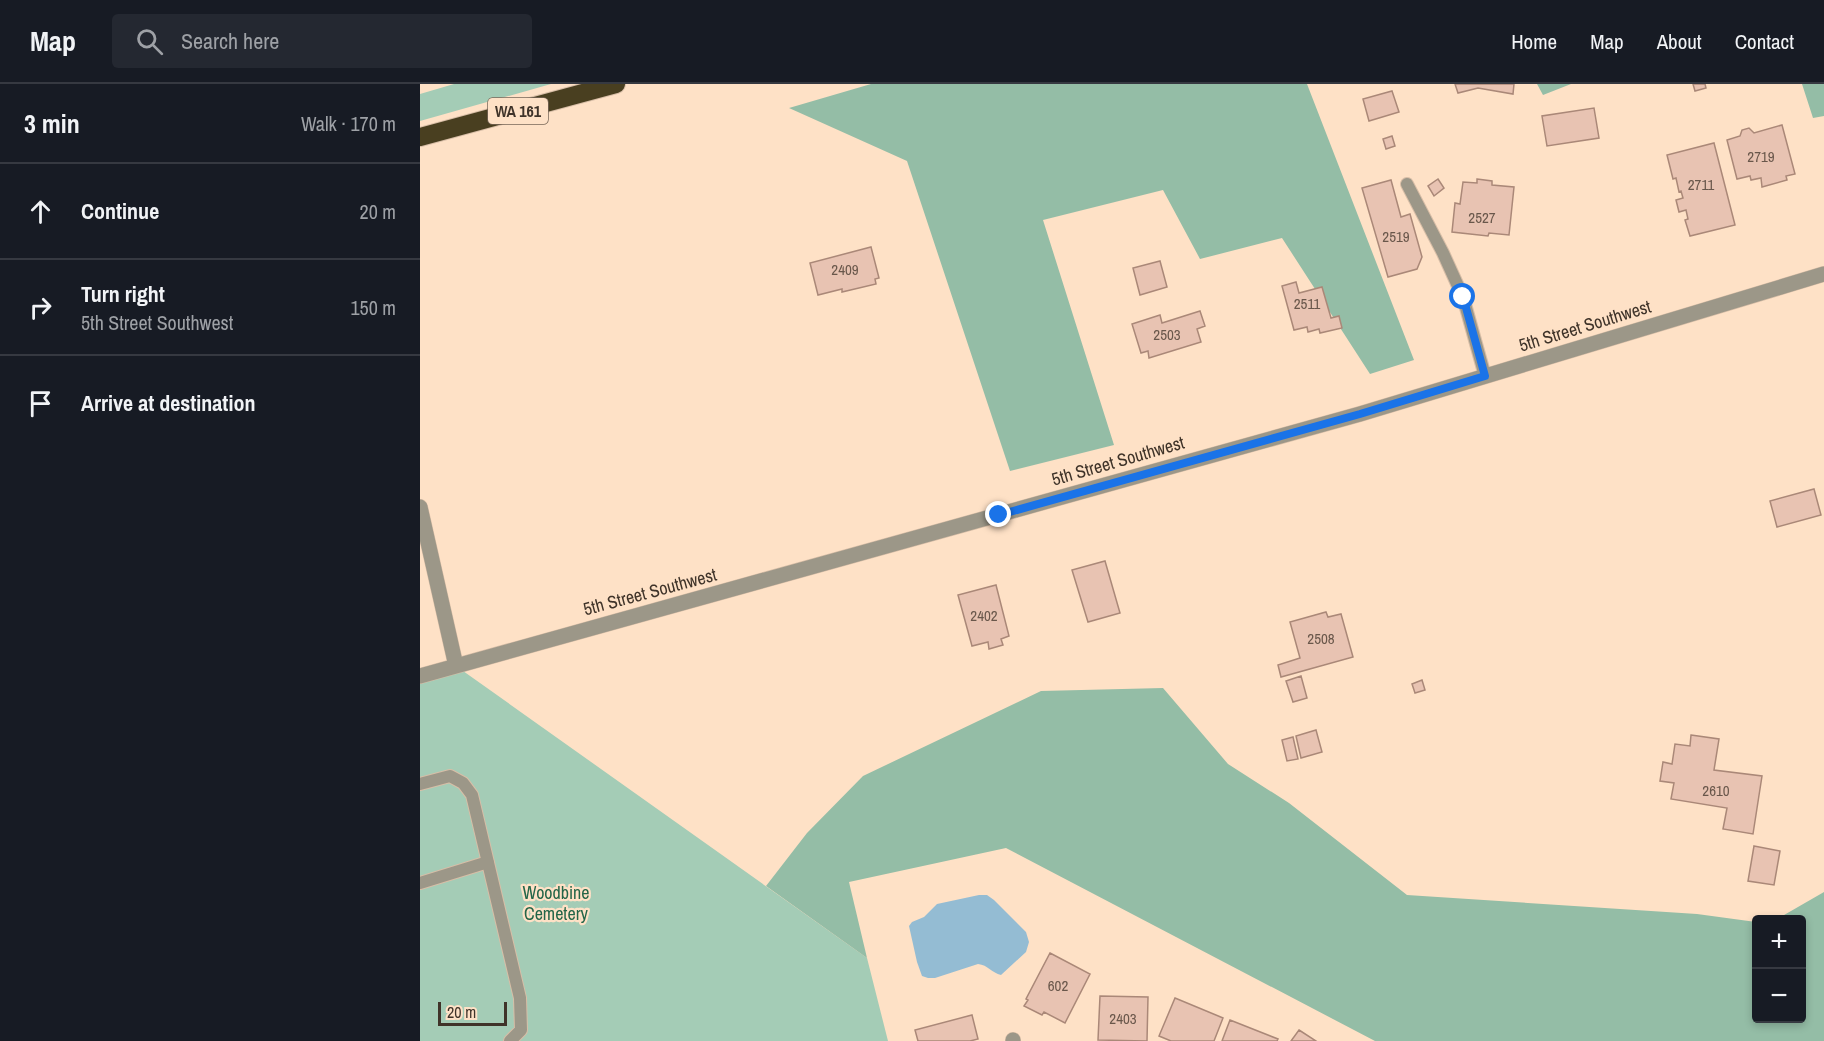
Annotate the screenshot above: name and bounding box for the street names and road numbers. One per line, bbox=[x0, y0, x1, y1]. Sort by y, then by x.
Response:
road number: WA 161 bbox=[488, 98, 548, 124]
street label: 5th Street Southwest bbox=[1516, 294, 1654, 358]
street label: 5th Street Southwest bbox=[1049, 430, 1187, 491]
street label: 5th Street Southwest bbox=[580, 562, 719, 621]

